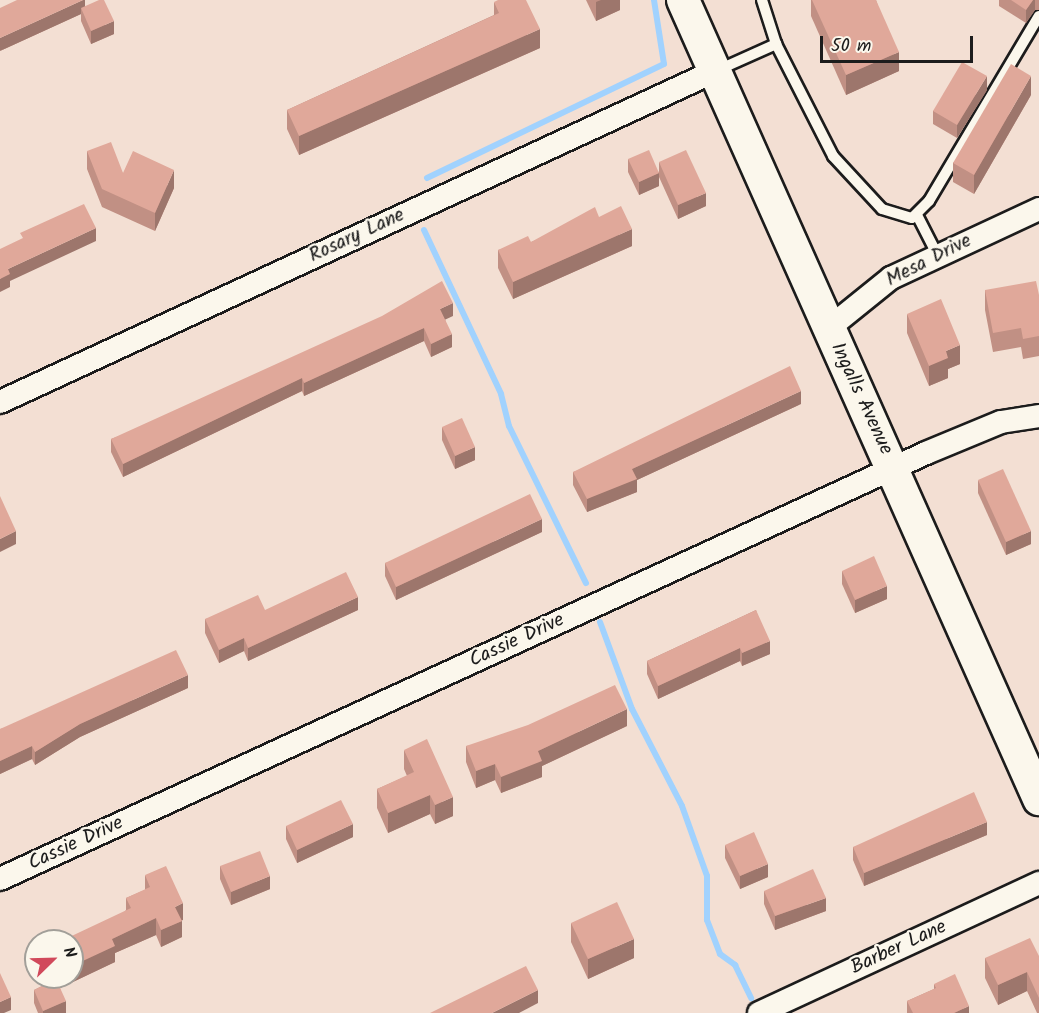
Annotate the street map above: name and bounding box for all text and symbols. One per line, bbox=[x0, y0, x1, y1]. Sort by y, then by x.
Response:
scale bar bbox=[823, 24, 976, 62]
text: 50 m bbox=[831, 32, 871, 61]
street label: Rosary Lane bbox=[305, 203, 409, 269]
street label: Mesa Drive bbox=[882, 229, 976, 293]
street label: Ingalls Avenue bbox=[825, 339, 897, 459]
street label: Cassie Drive bbox=[466, 609, 568, 673]
street label: Cassie Drive bbox=[25, 812, 127, 876]
street label: Barber Lane bbox=[847, 915, 951, 981]
north arrow bbox=[24, 929, 84, 989]
text: N bbox=[56, 943, 83, 962]

